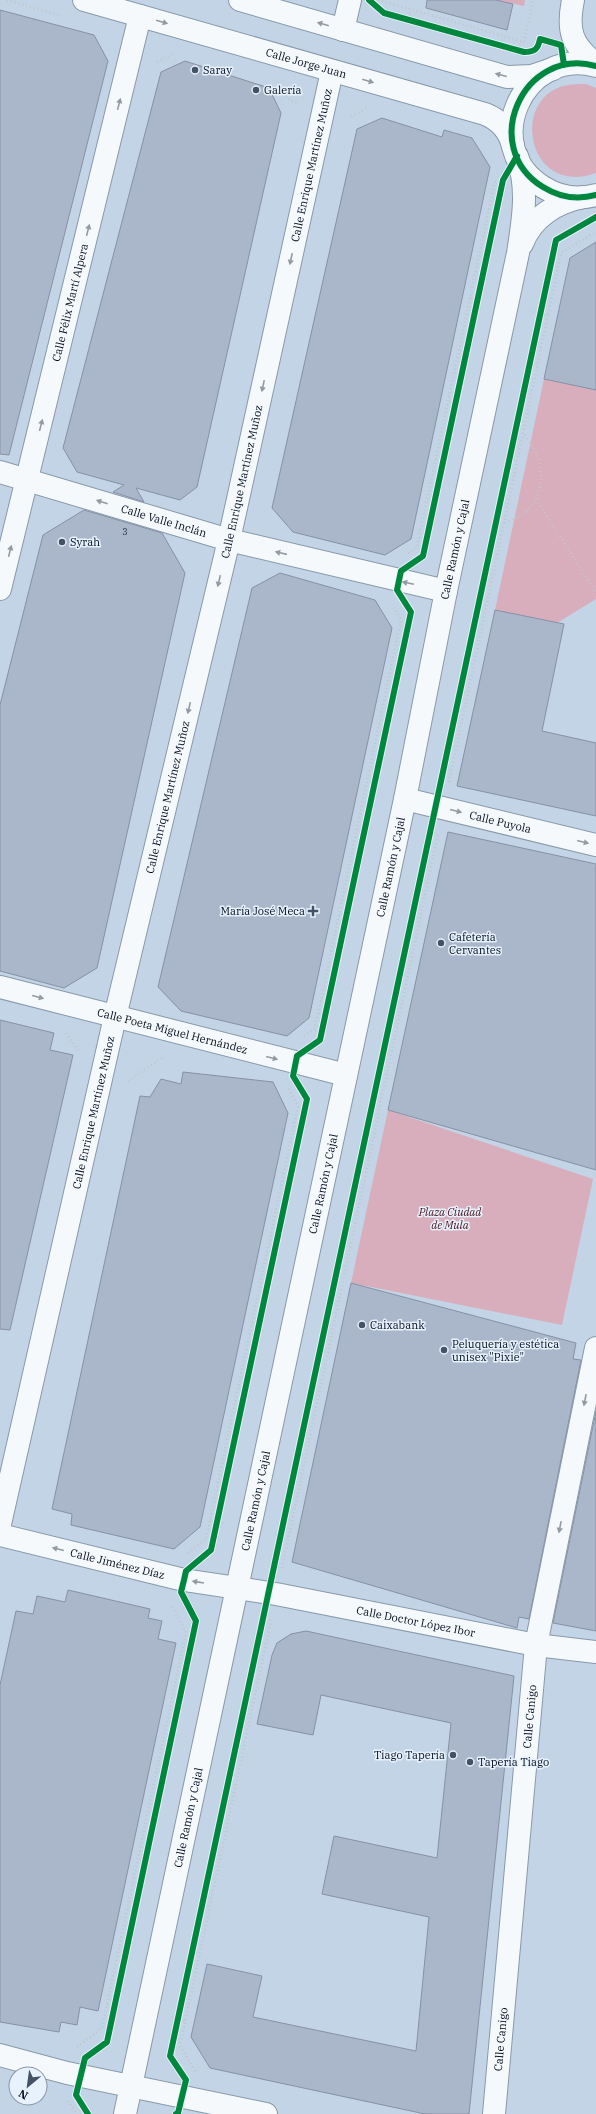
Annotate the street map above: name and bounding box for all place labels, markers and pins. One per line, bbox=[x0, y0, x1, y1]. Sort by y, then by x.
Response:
place label: Saray bbox=[203, 63, 232, 77]
marker: Saray bbox=[190, 65, 200, 75]
place label: Galería bbox=[264, 83, 302, 97]
marker: Galería bbox=[251, 85, 261, 95]
place label: Syrah bbox=[70, 535, 100, 549]
marker: Syrah bbox=[57, 537, 67, 547]
place label: María José Meca bbox=[220, 904, 305, 918]
marker: María José Meca bbox=[308, 906, 318, 916]
place label: Cafetería Cervantes bbox=[449, 930, 501, 957]
marker: Cafetería Cervantes bbox=[436, 938, 446, 948]
place label: Caixabank bbox=[370, 1318, 425, 1332]
marker: Caixabank bbox=[357, 1320, 367, 1330]
place label: Peluquería y estética unisex "Pixie" bbox=[452, 1337, 559, 1364]
marker: Peluquería y estética unisex "Pixie" bbox=[439, 1345, 449, 1355]
place label: Tiago Tapería bbox=[374, 1748, 445, 1762]
marker: Tiago Tapería bbox=[448, 1750, 458, 1760]
place label: Tapería Tiago bbox=[478, 1755, 549, 1769]
marker: Tapería Tiago bbox=[465, 1757, 475, 1767]

